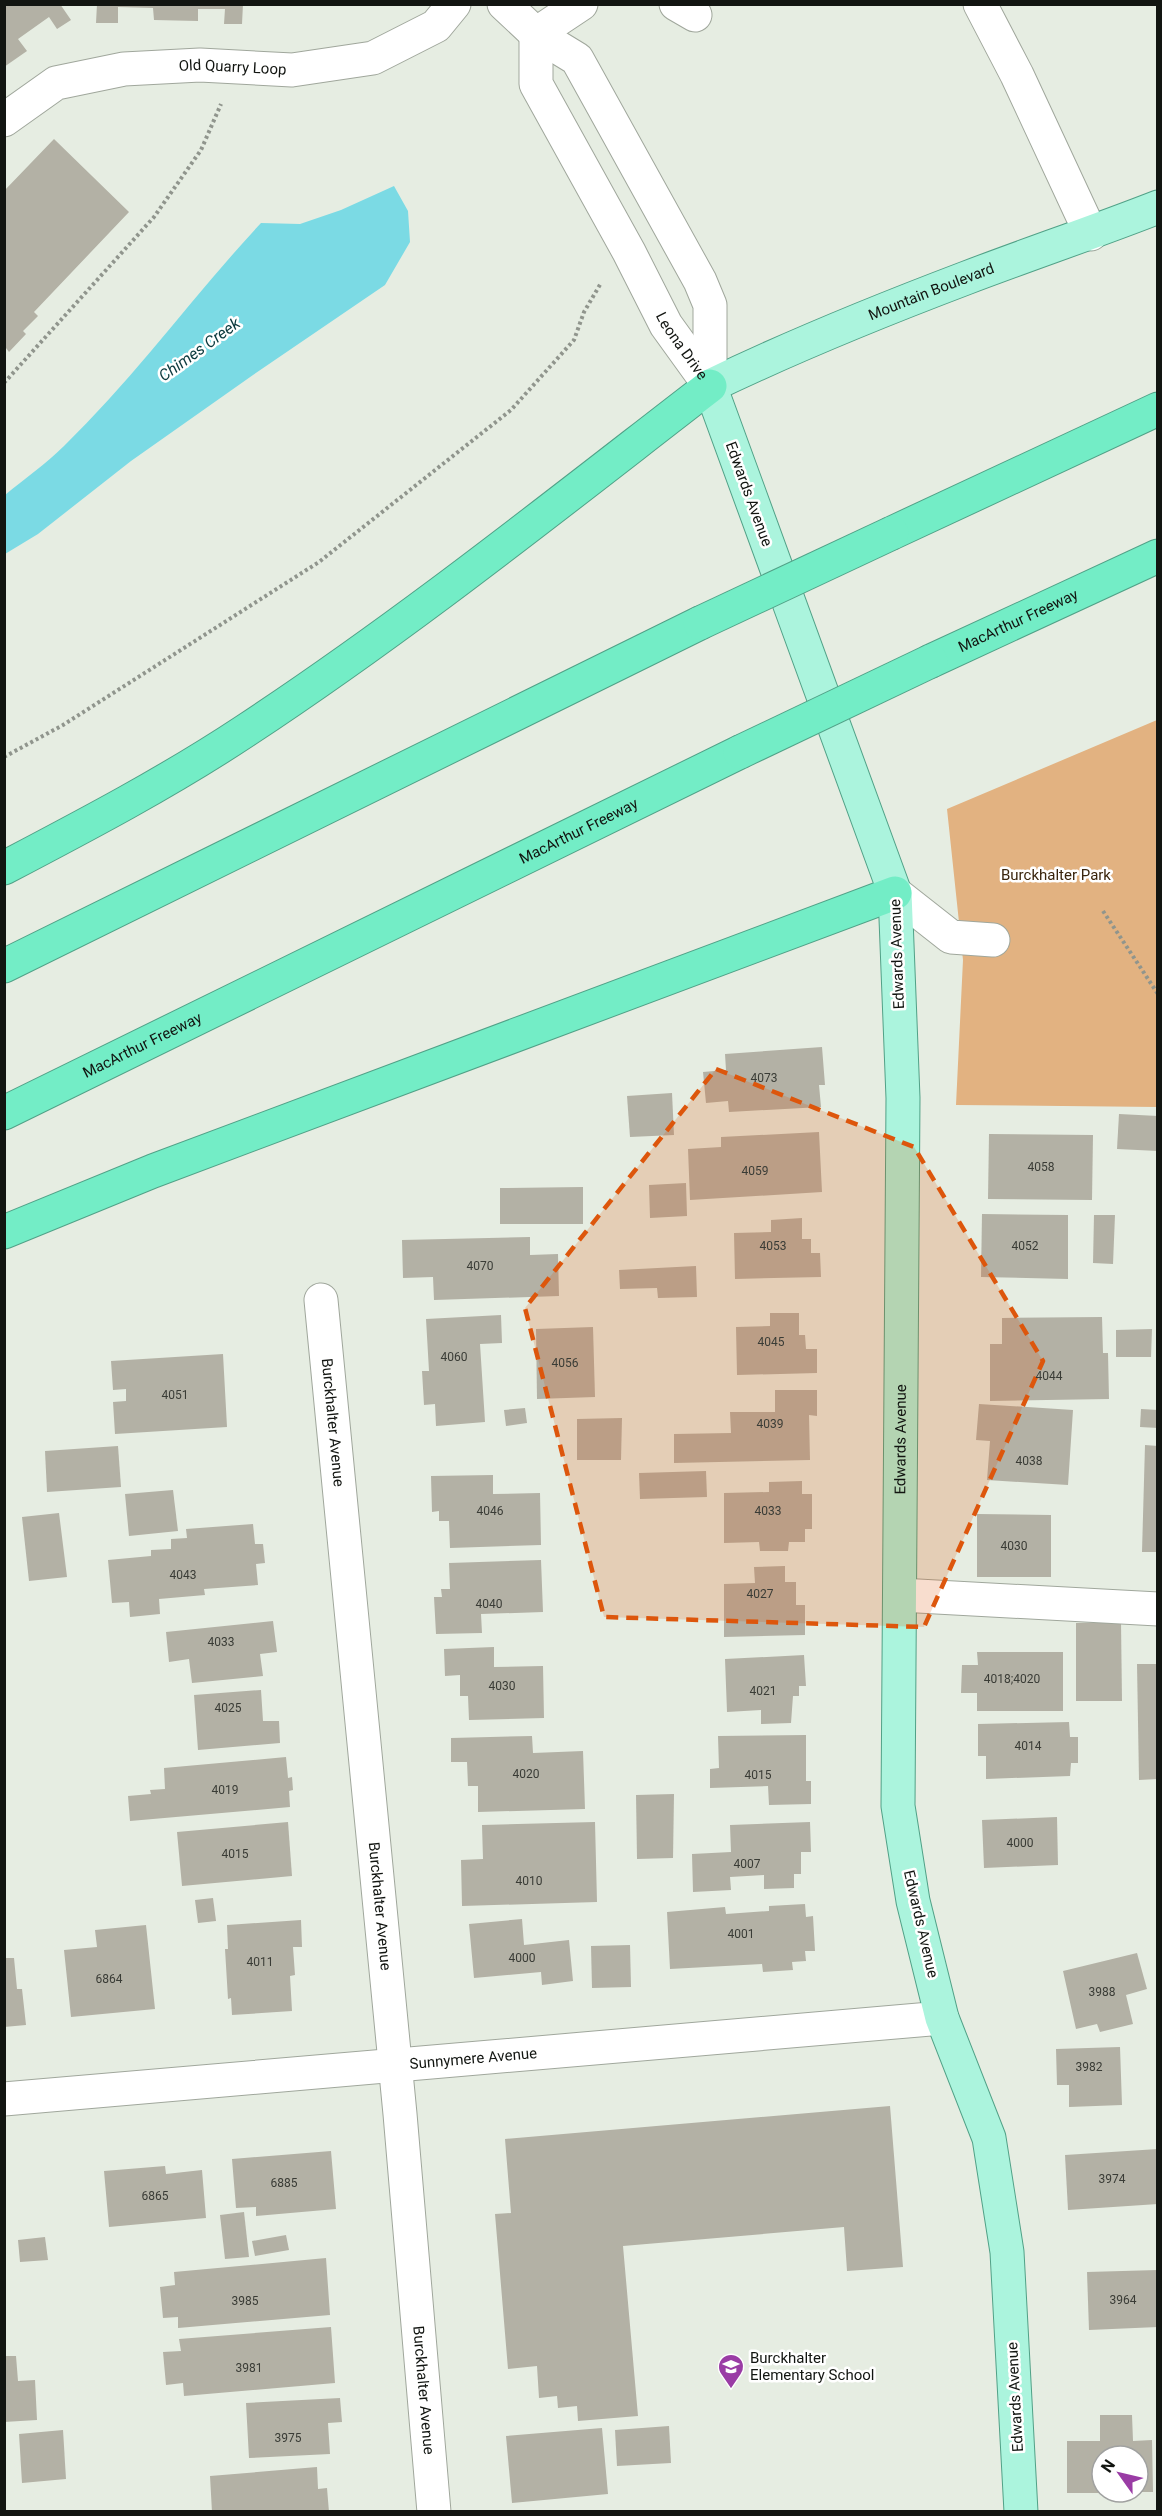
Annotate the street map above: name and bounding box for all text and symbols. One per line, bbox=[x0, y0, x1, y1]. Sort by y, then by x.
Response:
street label: Old Quarry Loop bbox=[178, 56, 287, 79]
street label: Mountain Boulevard bbox=[866, 259, 997, 324]
street label: Leona Drive bbox=[652, 309, 712, 383]
water label: Chimes Creek bbox=[155, 313, 245, 385]
street label: Edwards Avenue bbox=[722, 439, 776, 549]
street label: MacArthur Freeway bbox=[955, 585, 1081, 656]
street label: MacArthur Freeway bbox=[516, 794, 641, 868]
park label: Burckhalter Park bbox=[1001, 866, 1111, 884]
street label: Edwards Avenue bbox=[886, 899, 908, 1009]
street label: MacArthur Freeway bbox=[80, 1008, 205, 1082]
house number: 4073 bbox=[751, 1071, 777, 1085]
house number: 4058 bbox=[1028, 1160, 1055, 1174]
house number: 4059 bbox=[742, 1164, 768, 1178]
house number: 4053 bbox=[760, 1239, 786, 1253]
house number: 4052 bbox=[1012, 1239, 1039, 1253]
house number: 4070 bbox=[467, 1259, 494, 1273]
house number: 4045 bbox=[758, 1335, 785, 1349]
house number: 4060 bbox=[441, 1350, 468, 1364]
house number: 4056 bbox=[552, 1356, 579, 1370]
street label: Burckhalter Avenue bbox=[318, 1357, 348, 1488]
house number: 4044 bbox=[1036, 1369, 1063, 1383]
street label: Edwards Avenue bbox=[891, 1384, 910, 1495]
house number: 4051 bbox=[162, 1388, 188, 1402]
house number: 4039 bbox=[757, 1417, 783, 1431]
house number: 4038 bbox=[1016, 1454, 1043, 1468]
house number: 4046 bbox=[477, 1504, 504, 1518]
house number: 4033 bbox=[755, 1504, 781, 1518]
house number: 4030 bbox=[1001, 1539, 1028, 1553]
house number: 4043 bbox=[170, 1568, 196, 1582]
house number: 4027 bbox=[747, 1587, 774, 1601]
house number: 4040 bbox=[476, 1597, 503, 1611]
house number: 4033 bbox=[208, 1635, 234, 1649]
house number: 4018;4020 bbox=[984, 1672, 1040, 1686]
house number: 4030 bbox=[489, 1679, 516, 1693]
house number: 4021 bbox=[750, 1684, 776, 1698]
house number: 4025 bbox=[215, 1701, 242, 1715]
house number: 4014 bbox=[1015, 1739, 1042, 1753]
house number: 4020 bbox=[513, 1767, 540, 1781]
house number: 4015 bbox=[745, 1768, 772, 1782]
house number: 4019 bbox=[212, 1783, 238, 1797]
house number: 4000 bbox=[1007, 1836, 1034, 1850]
street label: Burckhalter Avenue bbox=[365, 1841, 395, 1971]
house number: 4015 bbox=[222, 1847, 249, 1861]
house number: 4007 bbox=[734, 1857, 761, 1871]
street label: Edwards Avenue bbox=[900, 1868, 942, 1980]
house number: 4010 bbox=[516, 1874, 543, 1888]
house number: 4001 bbox=[728, 1927, 754, 1941]
house number: 4000 bbox=[509, 1951, 536, 1965]
house number: 4011 bbox=[247, 1955, 273, 1969]
house number: 6864 bbox=[96, 1972, 123, 1986]
house number: 3988 bbox=[1089, 1985, 1116, 1999]
street label: Sunnymere Avenue bbox=[409, 2044, 538, 2073]
house number: 3982 bbox=[1076, 2060, 1103, 2074]
house number: 3974 bbox=[1099, 2172, 1126, 2186]
house number: 6885 bbox=[271, 2176, 298, 2190]
house number: 6865 bbox=[142, 2189, 169, 2203]
house number: 3964 bbox=[1110, 2293, 1137, 2307]
house number: 3985 bbox=[232, 2294, 259, 2308]
street label: Burckhalter Avenue bbox=[409, 2325, 438, 2455]
street label: Edwards Avenue bbox=[1003, 2341, 1027, 2452]
place label: Burckhalter Elementary School bbox=[750, 2349, 874, 2384]
school or university icon: Burckhalter Elementary School bbox=[716, 2352, 746, 2390]
house number: 3981 bbox=[236, 2361, 262, 2375]
house number: 3975 bbox=[275, 2431, 302, 2445]
north arrow bbox=[1090, 2444, 1150, 2504]
text: N bbox=[1097, 2456, 1119, 2476]

